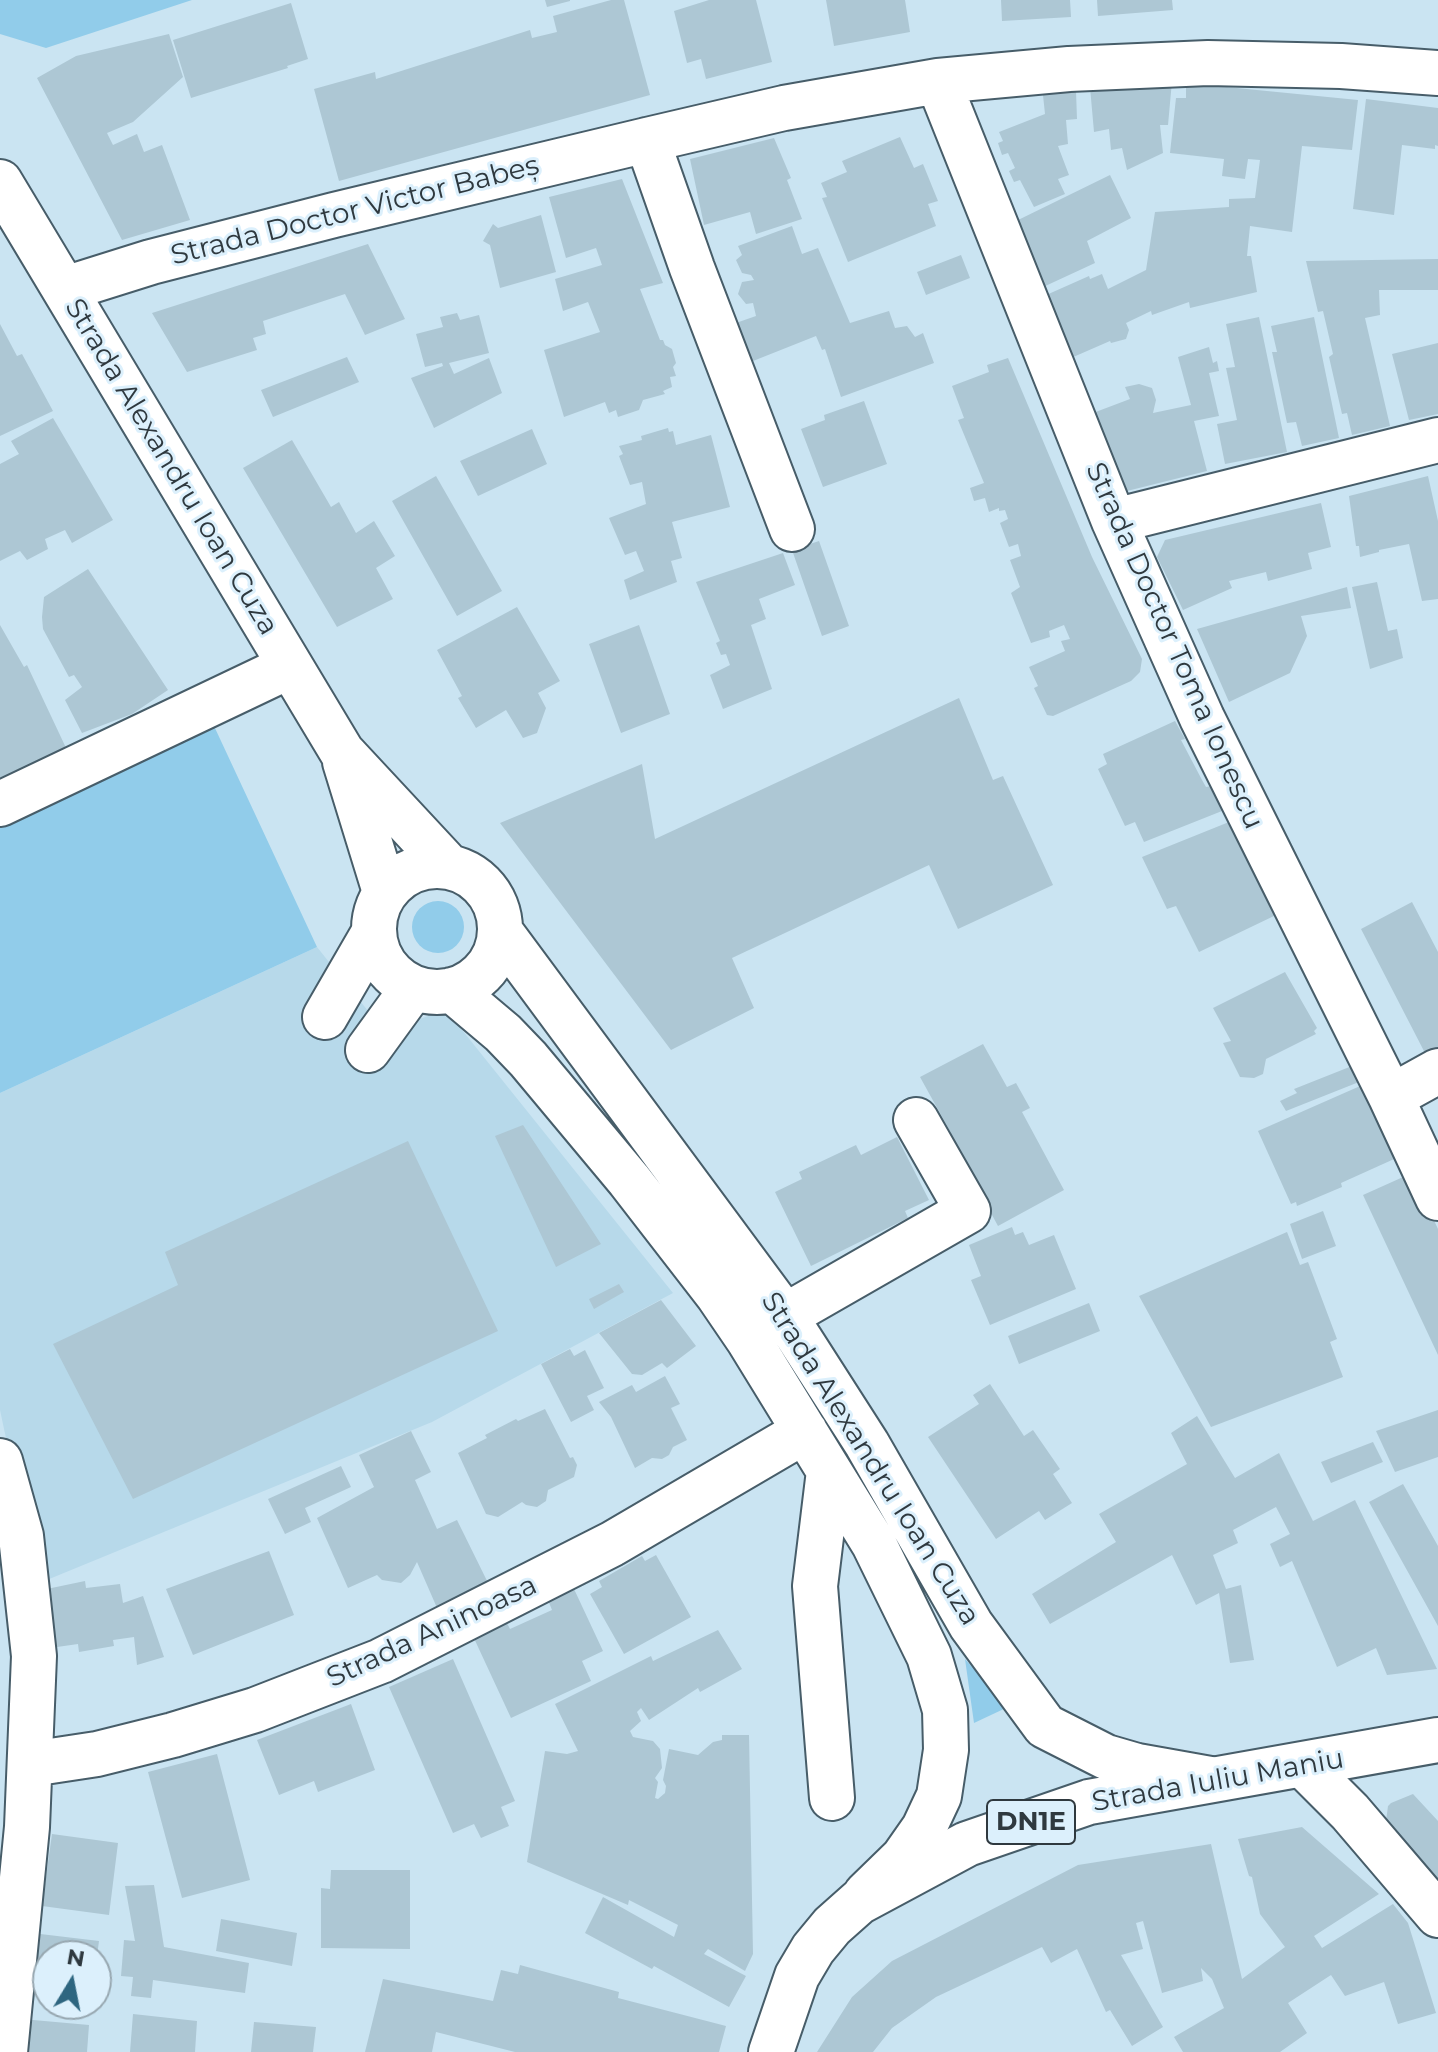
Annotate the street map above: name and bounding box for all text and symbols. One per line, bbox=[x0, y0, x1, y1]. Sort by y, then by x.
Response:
street label: Strada Doctor Victor Babeș bbox=[167, 149, 543, 273]
street label: Strada Alexandru Ioan Cuza bbox=[57, 293, 285, 641]
street label: Strada Doctor Toma Ionescu bbox=[1078, 458, 1270, 834]
street label: Strada Alexandru Ioan Cuza bbox=[753, 1286, 987, 1632]
street label: Strada Aninoasa bbox=[322, 1569, 542, 1695]
street label: Strada Iuliu Maniu bbox=[1089, 1742, 1347, 1820]
road number: DN1E bbox=[987, 1800, 1075, 1844]
north arrow bbox=[32, 1940, 112, 2020]
text: N bbox=[65, 1943, 87, 1973]

